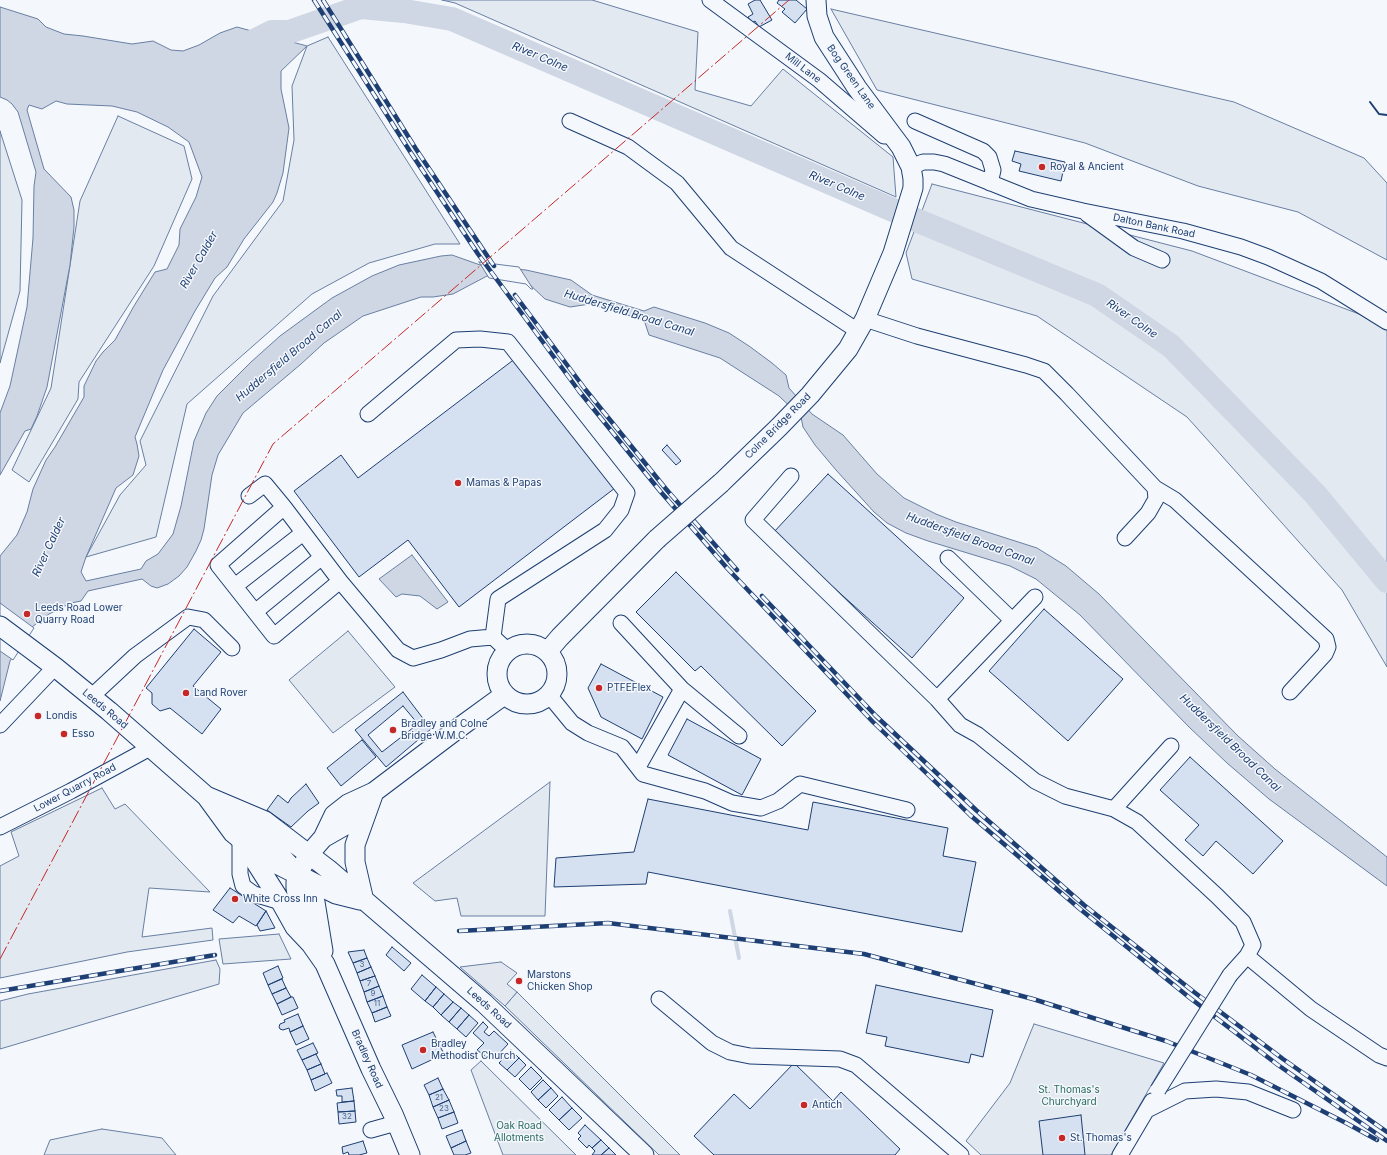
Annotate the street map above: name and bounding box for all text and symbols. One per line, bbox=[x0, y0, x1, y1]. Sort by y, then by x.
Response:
water label: River Colne bbox=[510, 39, 570, 75]
street label: Bog Green Lane bbox=[824, 42, 878, 112]
street label: Mill Lane bbox=[783, 50, 823, 86]
place label: Royal & Ancient bbox=[1050, 161, 1124, 173]
marker: Royal & Ancient bbox=[1037, 162, 1047, 172]
water label: River Colne bbox=[807, 168, 867, 204]
street label: Dalton Bank Road bbox=[1112, 211, 1196, 241]
water label: River Calder bbox=[177, 229, 221, 291]
water label: Huddersfield Broad Canal bbox=[562, 287, 696, 339]
water label: River Colne bbox=[1104, 297, 1160, 341]
water label: Huddersfield Broad Canal bbox=[233, 308, 345, 404]
street label: Colne Bridge Road bbox=[743, 391, 813, 461]
place label: Mamas & Papas bbox=[466, 477, 541, 489]
marker: Mamas & Papas bbox=[453, 478, 463, 488]
water label: Huddersfield Broad Canal bbox=[904, 510, 1036, 568]
water label: River Calder bbox=[30, 515, 68, 579]
place label: Leeds Road Lower Quarry Road bbox=[35, 602, 123, 626]
marker: Leeds Road Lower Quarry Road bbox=[22, 609, 32, 619]
place label: PTFEFlex bbox=[607, 682, 651, 694]
marker: PTFEFlex bbox=[594, 683, 604, 693]
street label: Leeds Road bbox=[80, 687, 130, 731]
place label: Land Rover bbox=[194, 687, 247, 699]
marker: Land Rover bbox=[181, 688, 191, 698]
water label: Huddersfield Broad Canal bbox=[1177, 691, 1283, 795]
place label: Londis bbox=[46, 710, 77, 722]
marker: Londis bbox=[33, 711, 43, 721]
place label: Bradley and Colne Bridge W.M.C. bbox=[401, 718, 487, 742]
marker: Bradley and Colne Bridge W.M.C. bbox=[388, 725, 398, 735]
place label: Esso bbox=[72, 728, 95, 740]
marker: Esso bbox=[59, 729, 69, 739]
street label: Lower Quarry Road bbox=[32, 761, 118, 815]
place label: White Cross Inn bbox=[243, 893, 318, 905]
marker: White Cross Inn bbox=[230, 894, 240, 904]
house number: 3 bbox=[360, 960, 364, 970]
place label: Marstons Chicken Shop bbox=[527, 969, 593, 992]
marker: Marstons Chicken Shop bbox=[514, 976, 524, 986]
house number: 7 bbox=[367, 979, 371, 989]
street label: Leeds Road bbox=[464, 985, 514, 1031]
house number: 9 bbox=[371, 989, 375, 999]
house number: 11 bbox=[374, 999, 380, 1009]
street label: Bradley Road bbox=[349, 1028, 385, 1090]
place label: Bradley Methodist Church bbox=[431, 1038, 515, 1062]
marker: Bradley Methodist Church bbox=[418, 1045, 428, 1055]
park label: St. Thomas's Churchyard bbox=[1038, 1084, 1100, 1108]
house number: 21 bbox=[435, 1093, 443, 1103]
place label: Antich bbox=[812, 1099, 842, 1111]
marker: Antich bbox=[799, 1100, 809, 1110]
house number: 23 bbox=[439, 1104, 449, 1114]
house number: 32 bbox=[342, 1112, 352, 1122]
park label: Oak Road Allotments bbox=[494, 1120, 544, 1144]
place label: St. Thomas's bbox=[1070, 1132, 1132, 1144]
marker: St. Thomas's bbox=[1057, 1133, 1067, 1143]

